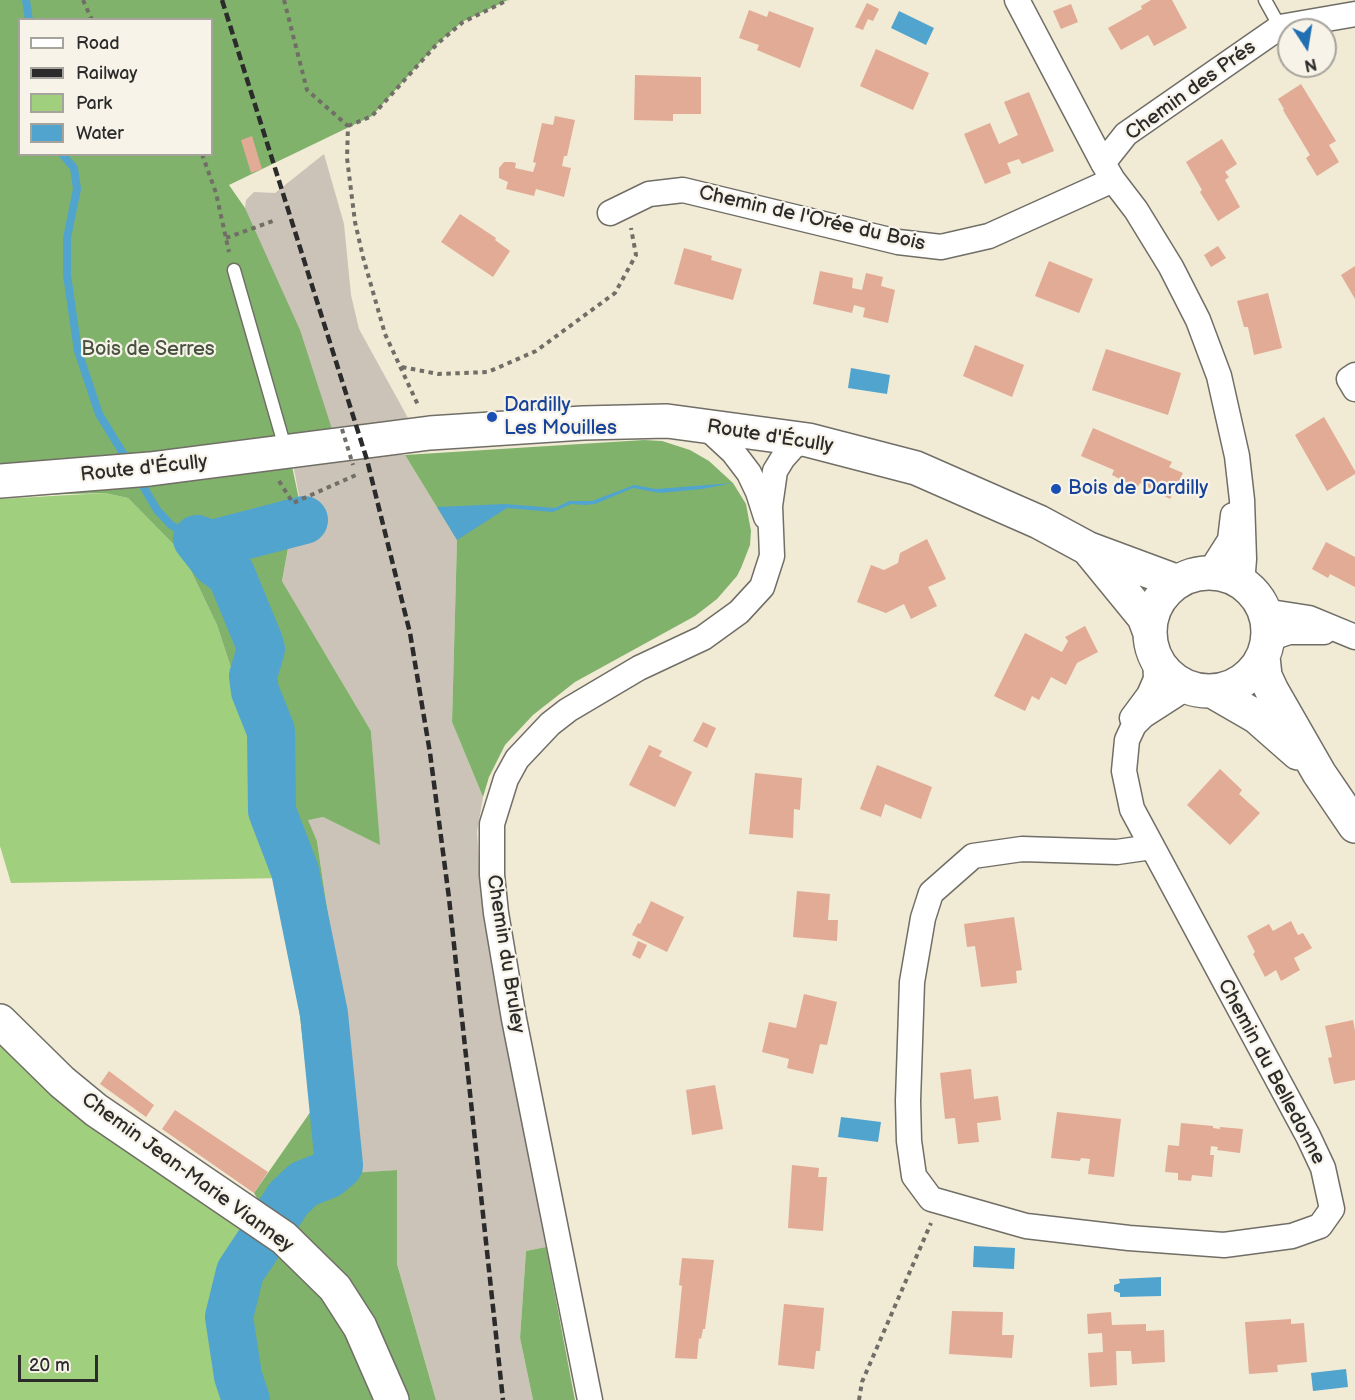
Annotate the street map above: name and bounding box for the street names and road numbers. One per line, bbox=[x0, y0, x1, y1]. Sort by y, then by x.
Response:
street label: Chemin des Prés bbox=[1121, 36, 1261, 146]
street label: Chemin de l'Orée du Bois bbox=[696, 181, 928, 257]
street label: Route d'Écully bbox=[705, 415, 835, 459]
street label: Route d'Écully bbox=[79, 450, 209, 488]
street label: Chemin du Bruley bbox=[481, 873, 529, 1035]
street label: Chemin du Belledonne bbox=[1212, 975, 1330, 1169]
street label: Chemin Jean-Marie Vianney bbox=[76, 1088, 298, 1258]

